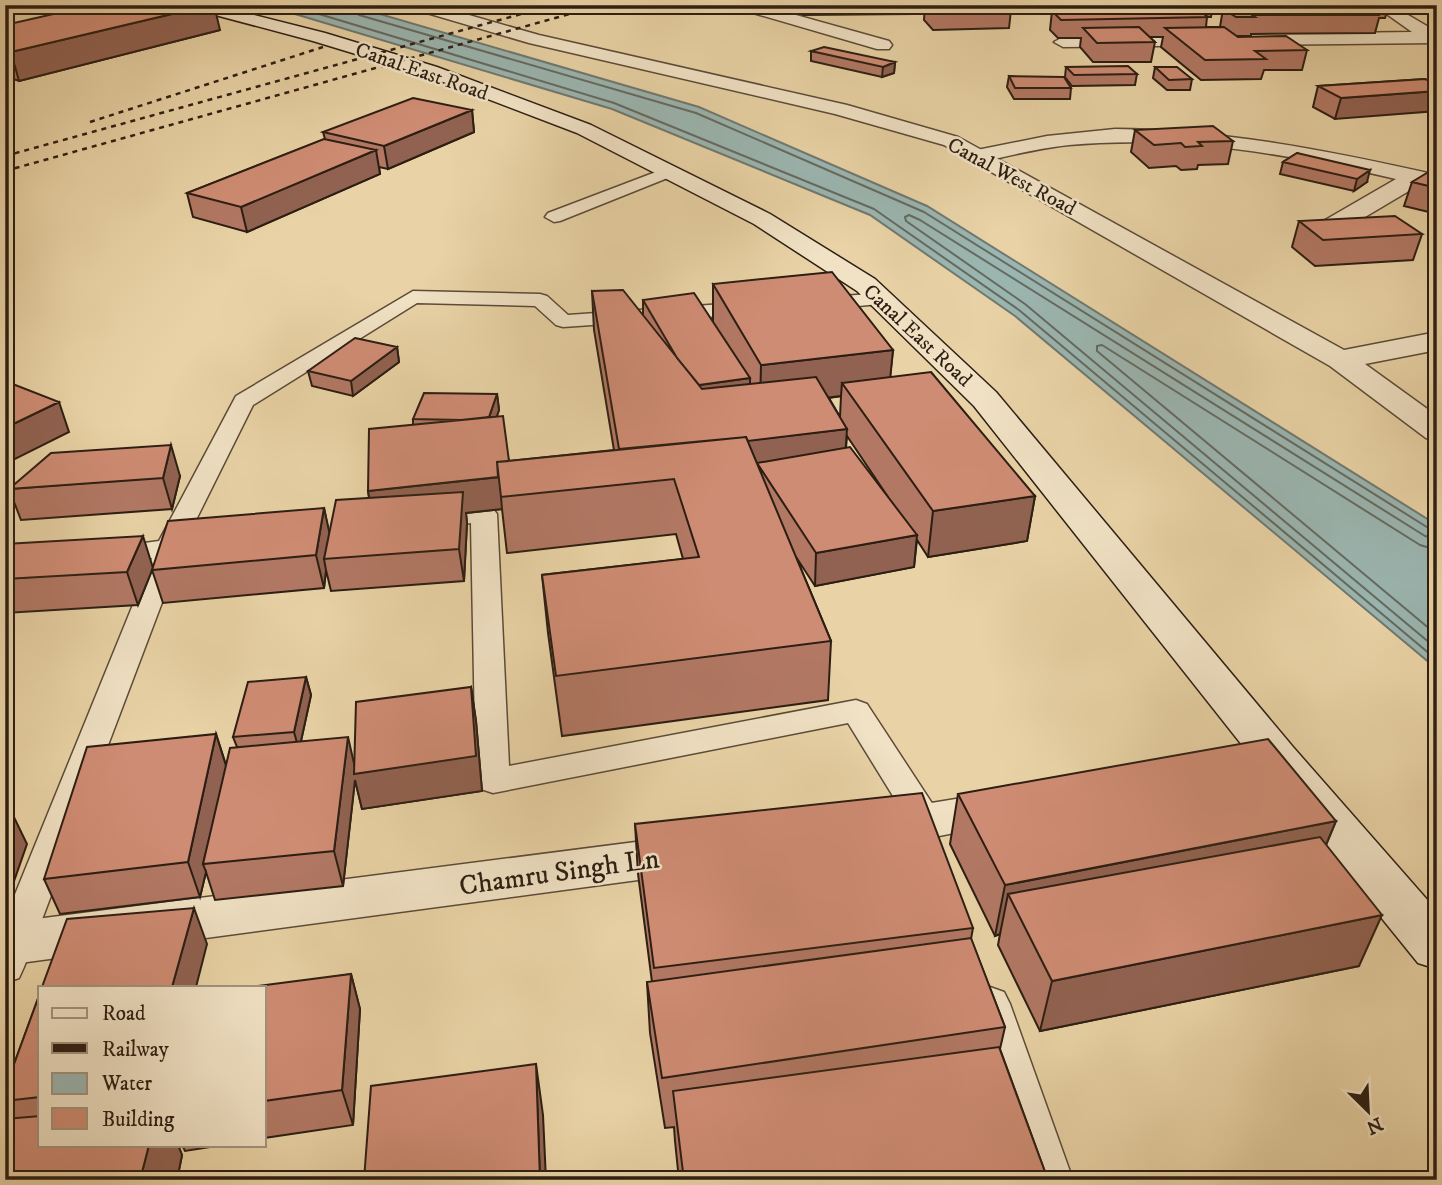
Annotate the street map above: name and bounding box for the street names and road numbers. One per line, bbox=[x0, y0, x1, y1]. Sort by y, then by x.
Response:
street label: Canal East Road bbox=[352, 37, 492, 107]
street label: Canal West Road bbox=[943, 132, 1081, 222]
street label: Canal East Road bbox=[858, 279, 977, 393]
street label: Chamru Singh Ln bbox=[457, 841, 662, 904]

